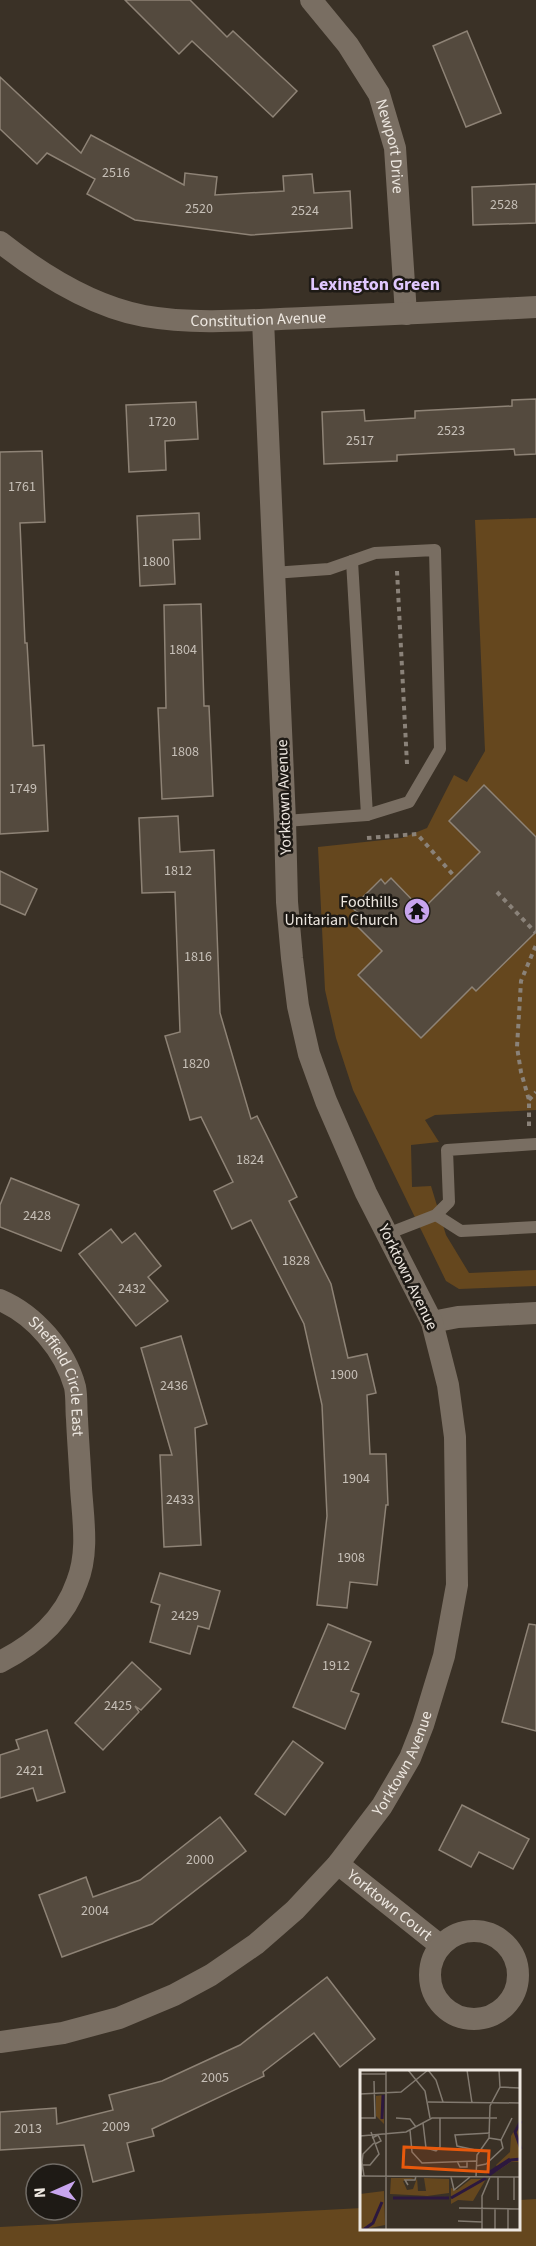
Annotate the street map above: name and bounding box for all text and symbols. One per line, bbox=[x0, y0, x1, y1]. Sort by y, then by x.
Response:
street label: Newport Drive bbox=[370, 96, 409, 194]
house number: 2516 bbox=[102, 163, 130, 183]
house number: 2528 bbox=[490, 195, 518, 215]
house number: 2520 bbox=[185, 199, 213, 219]
house number: 2524 bbox=[291, 201, 319, 221]
district label: Lexington Green bbox=[310, 272, 440, 297]
street label: Constitution Avenue bbox=[190, 306, 327, 332]
house number: 1720 bbox=[148, 412, 176, 432]
house number: 2523 bbox=[437, 421, 465, 441]
house number: 2517 bbox=[346, 431, 374, 451]
house number: 1761 bbox=[8, 477, 36, 497]
house number: 1800 bbox=[142, 552, 170, 572]
house number: 1804 bbox=[169, 640, 197, 660]
street label: Yorktown Avenue bbox=[271, 739, 297, 856]
house number: 1808 bbox=[171, 742, 199, 762]
house number: 1749 bbox=[9, 779, 37, 799]
house number: 1812 bbox=[164, 861, 192, 881]
place label: Foothills Unitarian Church bbox=[284, 891, 398, 931]
temple icon: Foothills Unitarian Church bbox=[402, 896, 432, 926]
house number: 1816 bbox=[184, 947, 212, 967]
house number: 1820 bbox=[182, 1054, 210, 1074]
house number: 1824 bbox=[236, 1150, 264, 1170]
house number: 2428 bbox=[23, 1206, 51, 1226]
street label: Yorktown Avenue bbox=[372, 1219, 443, 1334]
house number: 1828 bbox=[282, 1251, 310, 1271]
house number: 2432 bbox=[118, 1279, 146, 1299]
street label: Sheffield Circle East bbox=[23, 1311, 89, 1438]
house number: 1900 bbox=[330, 1365, 358, 1385]
house number: 2436 bbox=[160, 1376, 188, 1396]
house number: 1904 bbox=[342, 1469, 370, 1489]
house number: 2433 bbox=[166, 1490, 194, 1510]
house number: 1908 bbox=[337, 1548, 365, 1568]
house number: 2429 bbox=[171, 1606, 199, 1626]
house number: 1912 bbox=[322, 1656, 350, 1676]
house number: 2425 bbox=[104, 1696, 132, 1716]
street label: Yorktown Avenue bbox=[366, 1708, 438, 1822]
house number: 2421 bbox=[16, 1761, 44, 1781]
house number: 2000 bbox=[186, 1850, 214, 1870]
street label: Yorktown Court bbox=[341, 1864, 437, 1946]
house number: 2004 bbox=[81, 1901, 109, 1921]
house number: 2005 bbox=[201, 2068, 229, 2088]
inset map bbox=[360, 2070, 521, 2231]
house number: 2009 bbox=[102, 2117, 130, 2137]
house number: 2013 bbox=[14, 2119, 42, 2139]
north arrow bbox=[24, 2162, 84, 2222]
text: N bbox=[29, 2187, 51, 2199]

